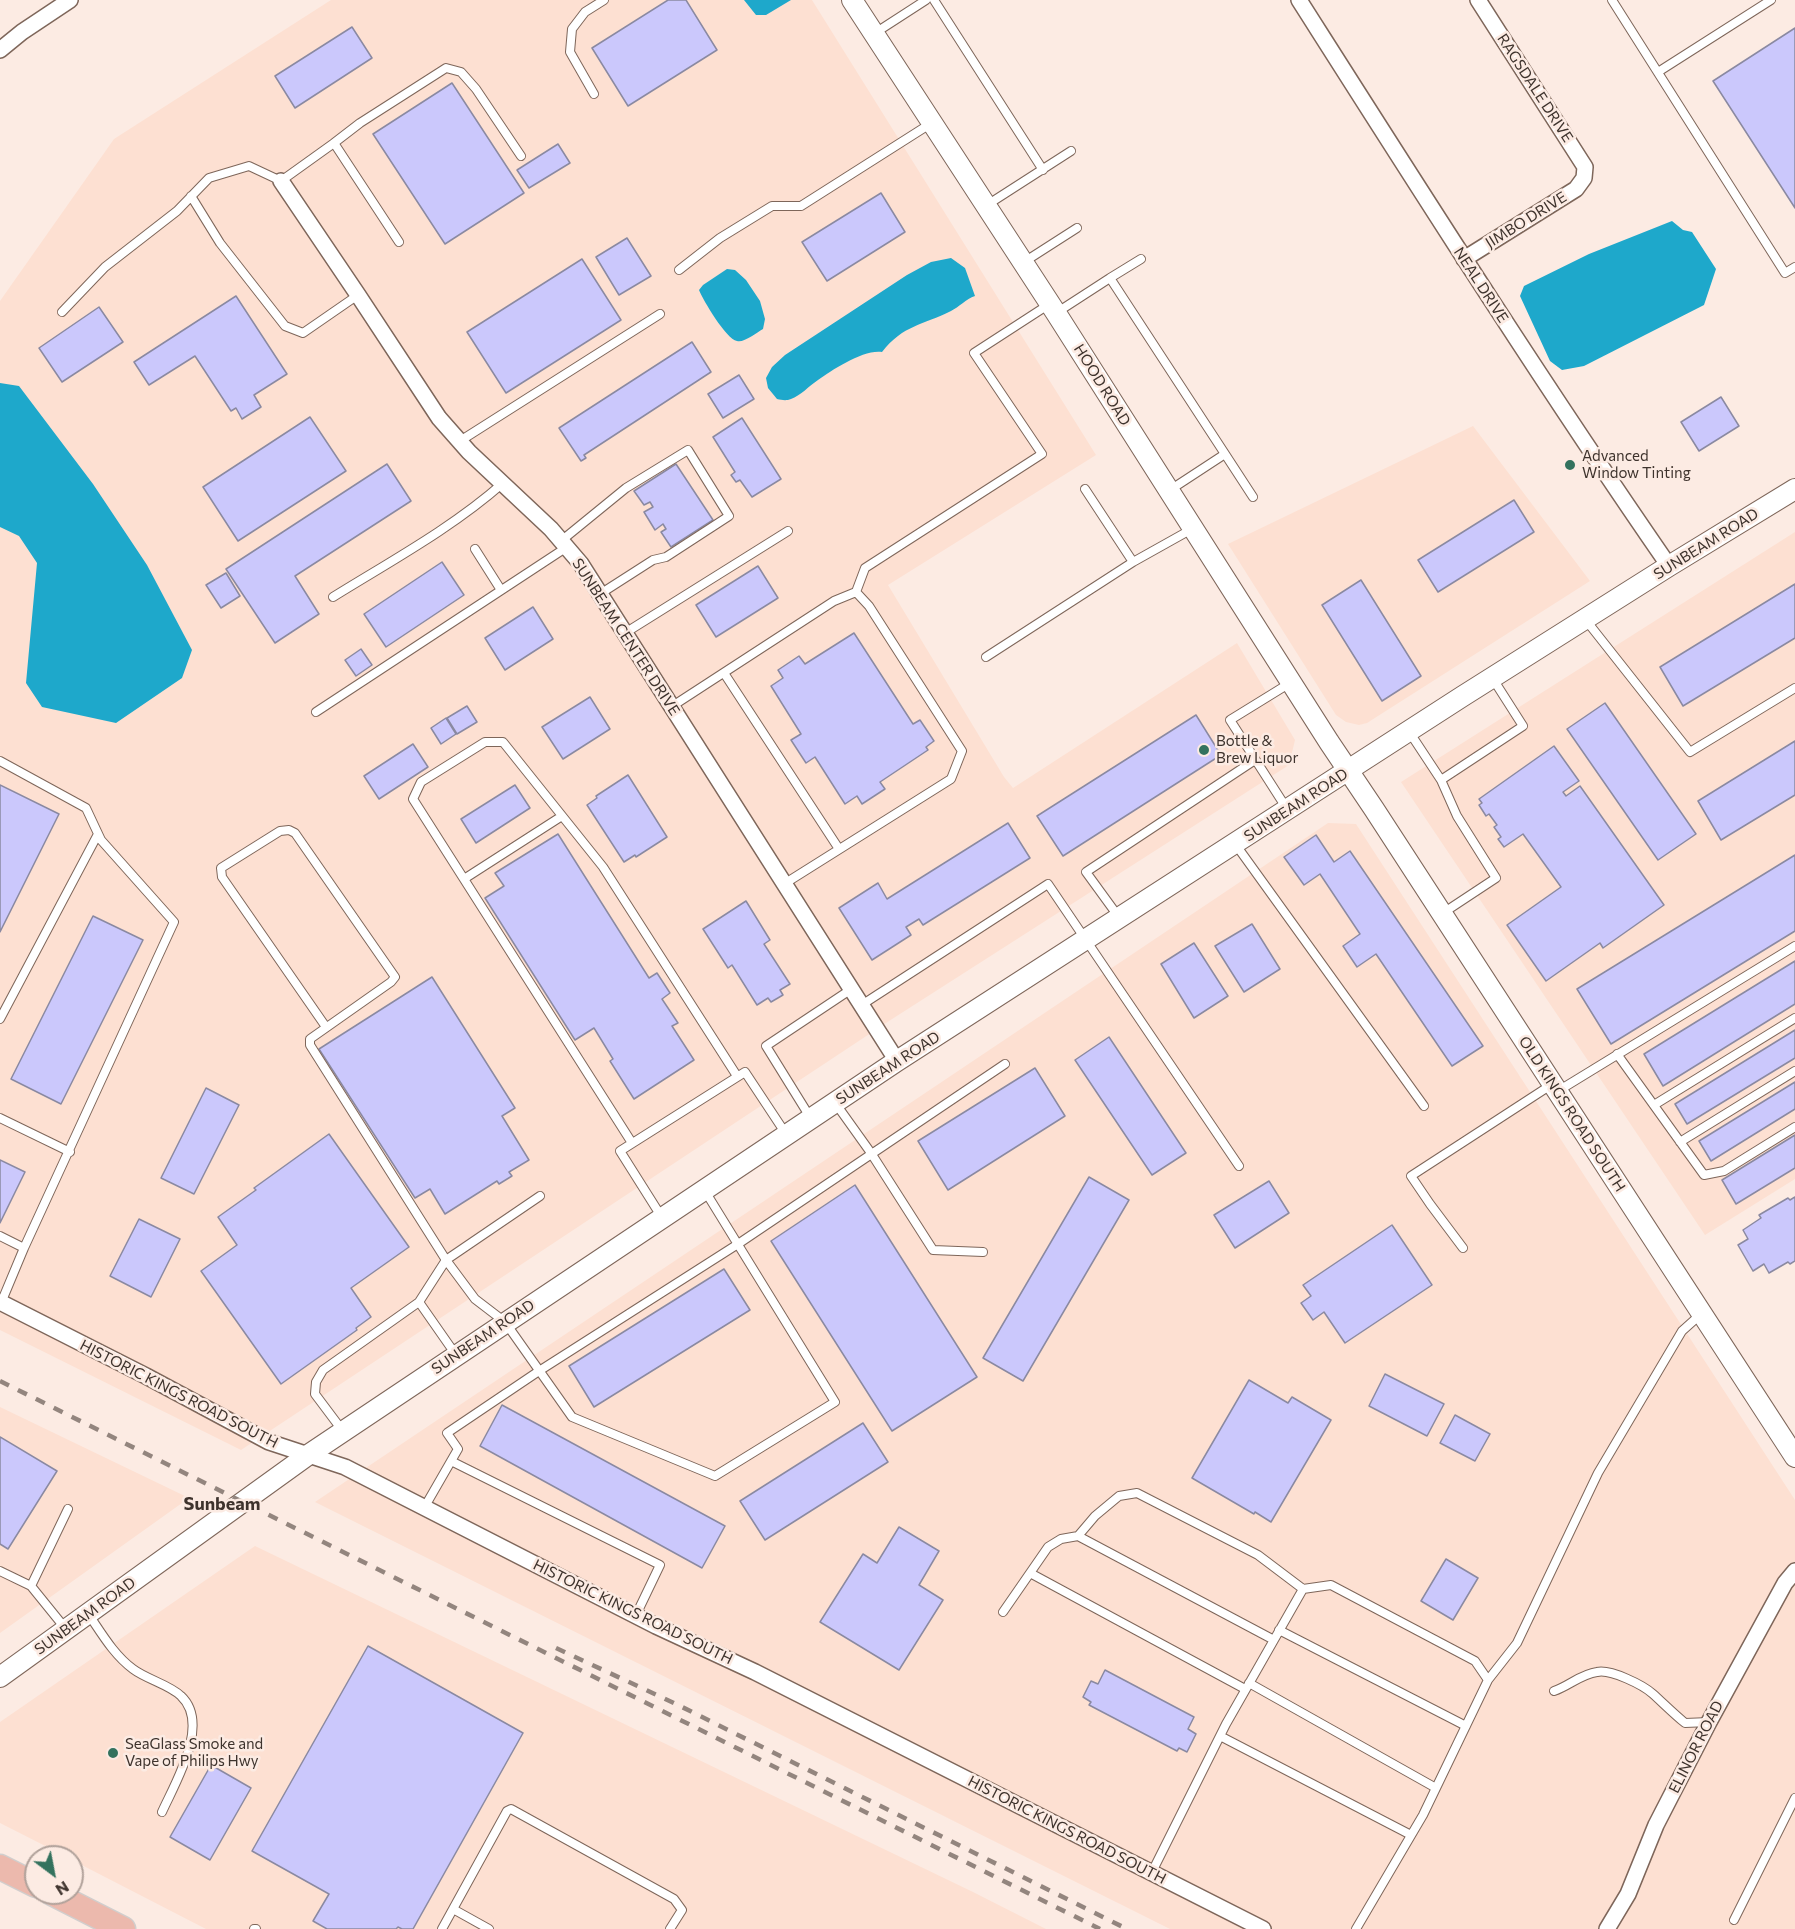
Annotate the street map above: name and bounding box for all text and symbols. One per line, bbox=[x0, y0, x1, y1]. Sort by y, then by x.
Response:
street label: RAGSDALE DRIVE bbox=[1493, 30, 1577, 146]
street label: JIMBO DRIVE bbox=[1482, 188, 1570, 252]
street label: NEAL DRIVE bbox=[1450, 244, 1512, 326]
street label: HOOD ROAD bbox=[1070, 341, 1134, 429]
place label: Advanced Window Tinting bbox=[1582, 447, 1691, 482]
marker: Advanced Window Tinting bbox=[1563, 458, 1577, 472]
street label: SUNBEAM ROAD bbox=[1650, 505, 1762, 583]
street label: SUNBEAM CENTER DRIVE bbox=[568, 555, 684, 719]
place label: Bottle & Brew Liquor bbox=[1216, 732, 1299, 767]
marker: Bottle & Brew Liquor bbox=[1197, 743, 1211, 757]
street label: SUNBEAM ROAD bbox=[1241, 765, 1351, 845]
street label: SUNBEAM ROAD bbox=[833, 1028, 943, 1108]
street label: OLD KINGS ROAD SOUTH bbox=[1515, 1033, 1629, 1195]
street label: SUNBEAM ROAD bbox=[428, 1296, 538, 1378]
street label: HISTORIC KINGS ROAD SOUTH bbox=[77, 1336, 281, 1452]
district label: Sunbeam bbox=[184, 1493, 260, 1515]
street label: HISTORIC KINGS ROAD SOUTH bbox=[530, 1556, 736, 1668]
street label: SUNBEAM ROAD bbox=[31, 1573, 139, 1659]
street label: ELINOR ROAD bbox=[1665, 1698, 1727, 1796]
place label: SeaGlass Smoke and Vape of Philips Hwy bbox=[125, 1735, 263, 1770]
marker: SeaGlass Smoke and Vape of Philips Hwy bbox=[106, 1746, 120, 1760]
street label: HISTORIC KINGS ROAD SOUTH bbox=[965, 1772, 1169, 1888]
north arrow bbox=[24, 1845, 84, 1905]
text: N bbox=[53, 1878, 73, 1900]

